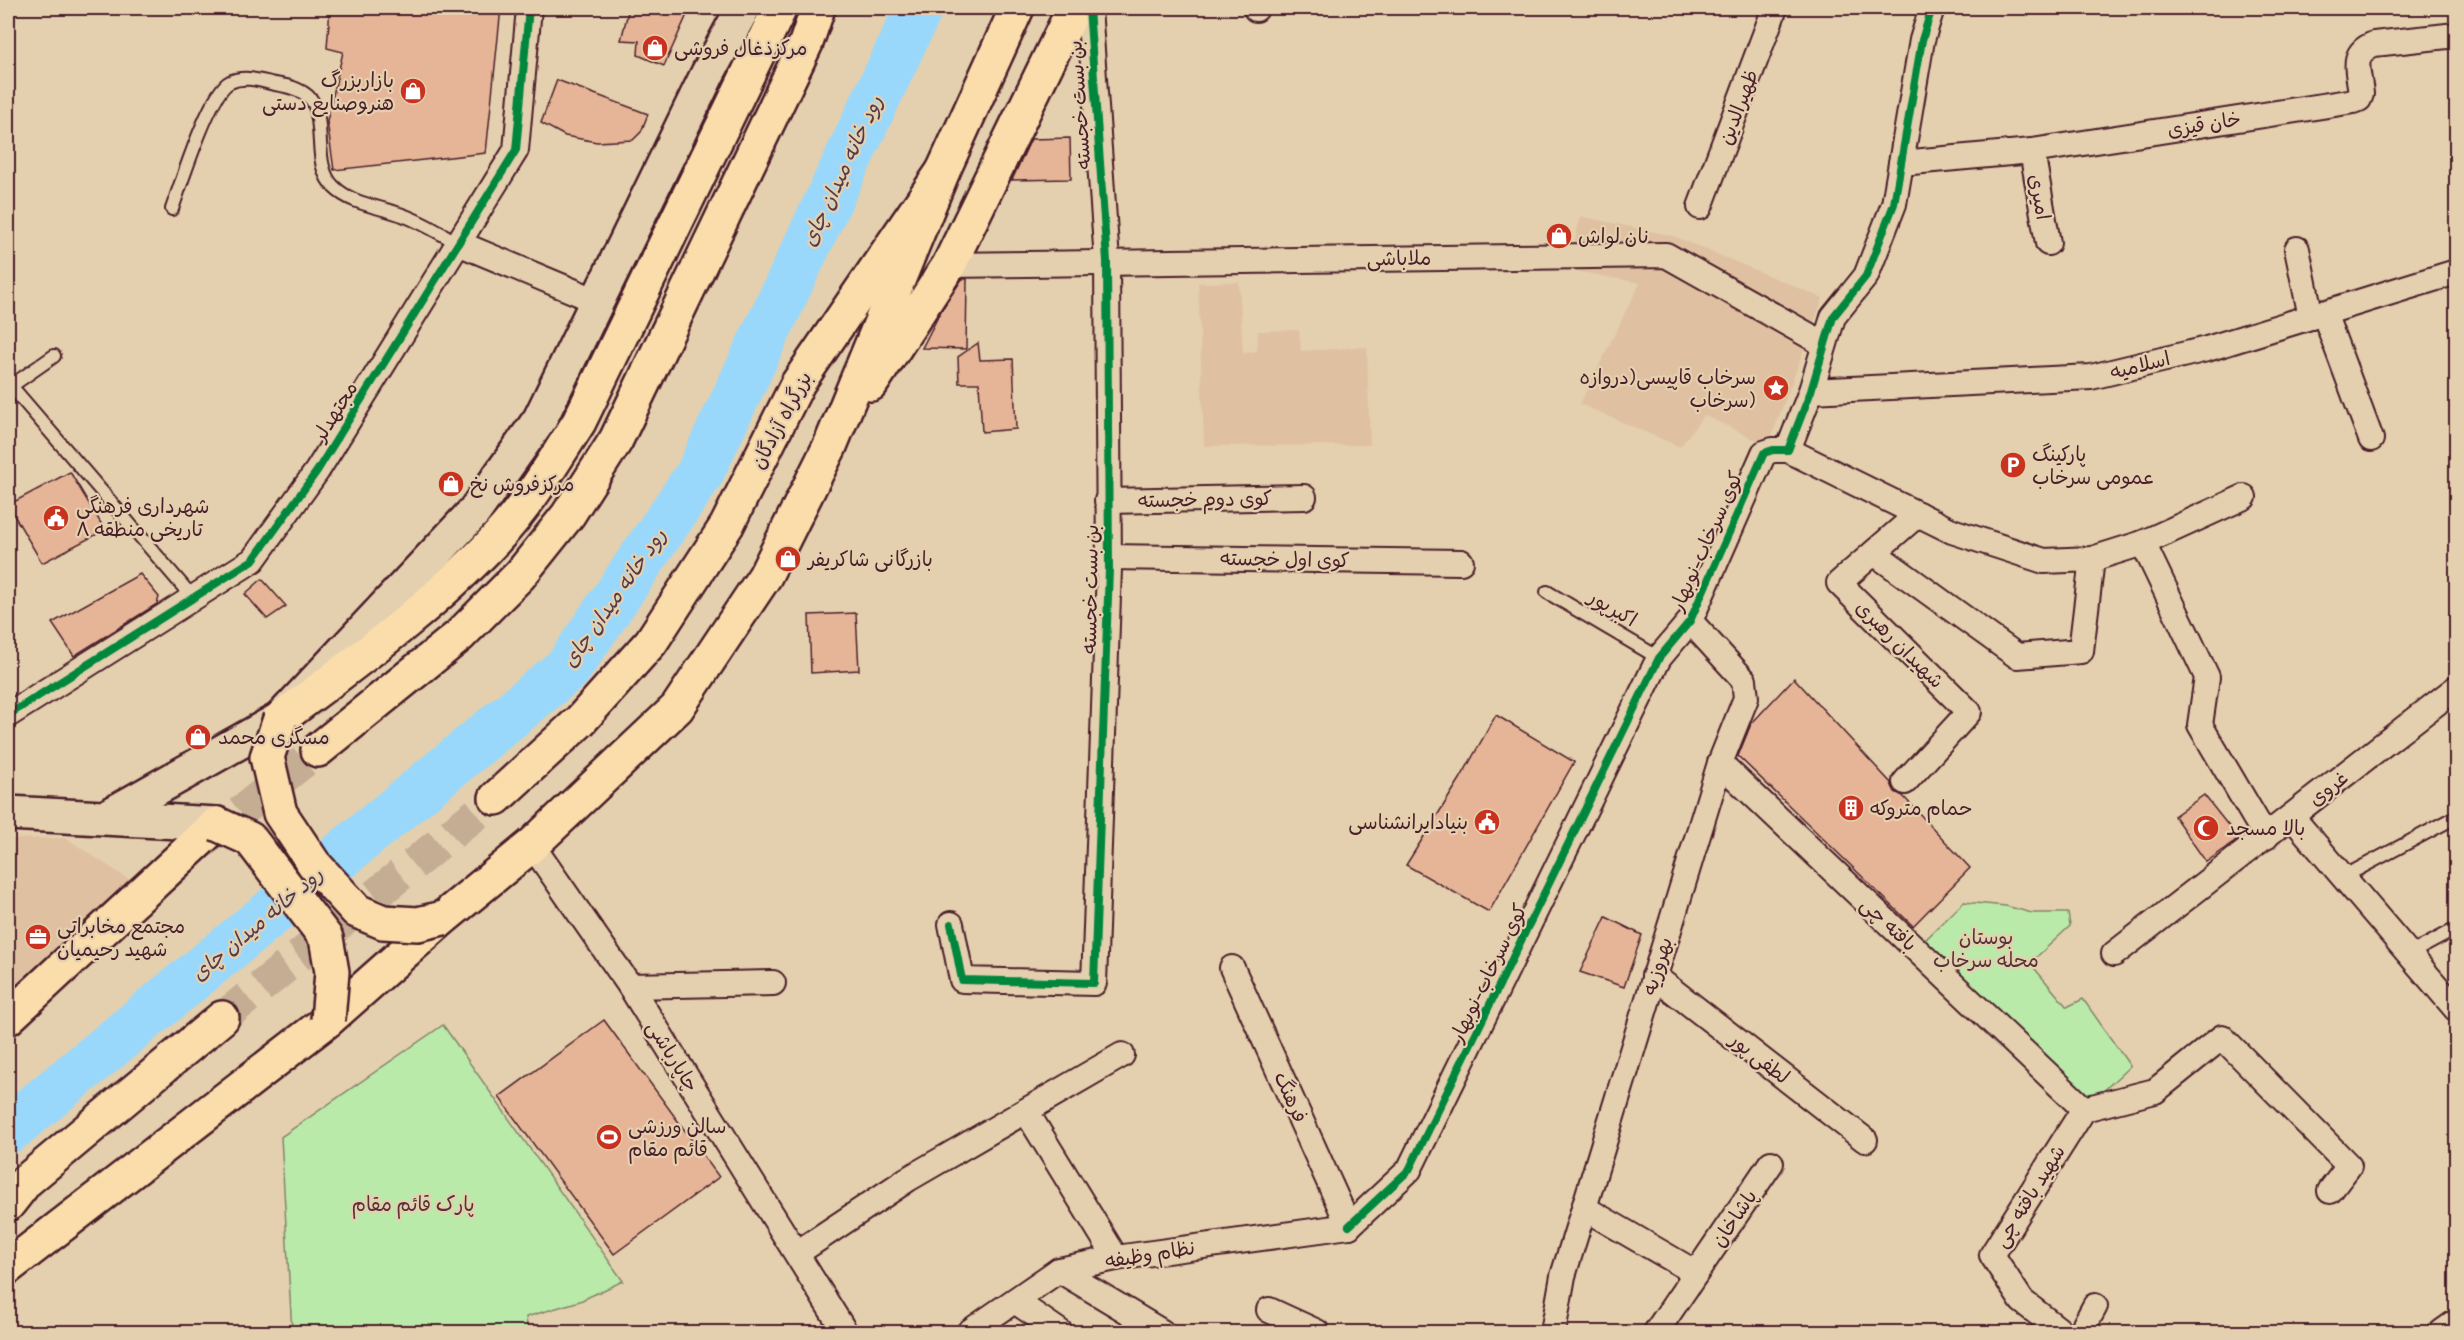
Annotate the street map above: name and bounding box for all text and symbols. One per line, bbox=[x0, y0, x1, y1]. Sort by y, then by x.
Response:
shop icon: مرکزذغال فروشی bbox=[640, 33, 670, 63]
place label: مرکزذغال فروشی bbox=[674, 34, 807, 61]
street label: بن بست خجسته bbox=[1061, 39, 1096, 171]
street label: ظهیرالدین bbox=[1711, 65, 1764, 148]
place label: بازاربزرگ هنروصنایع دستی bbox=[262, 66, 394, 118]
shop icon: بازاربزرگ هنروصنایع دستی bbox=[398, 76, 428, 106]
water label: رود خانه میدان چای bbox=[794, 90, 889, 251]
street label: خان قیزی bbox=[2165, 104, 2243, 143]
street label: امیری bbox=[2023, 172, 2058, 222]
shop icon: نان لواش bbox=[1544, 221, 1574, 251]
place label: نان لواش bbox=[1578, 222, 1649, 250]
street label: ملاباشی bbox=[1366, 243, 1432, 272]
street label: اسلامیه bbox=[2107, 344, 2173, 385]
place label: سرخاب قاپیسی(دروازه سرخاب) bbox=[1580, 363, 1756, 413]
street label: بزرگراه آزادگان bbox=[744, 366, 818, 473]
place icon: سرخاب قاپیسی(دروازه سرخاب) bbox=[1761, 373, 1791, 403]
street label: مجتهدلر bbox=[305, 376, 363, 447]
place label: پارکینگ عمومی سرخاب bbox=[2032, 440, 2155, 490]
parking icon: پارکینگ عمومی سرخاب bbox=[1998, 450, 2028, 480]
street label: کوی سرخاب-نوبهار bbox=[1662, 466, 1749, 616]
shop icon: مرکزفروش نخ bbox=[436, 469, 466, 499]
place label: مرکزفروش نخ bbox=[470, 470, 574, 498]
street label: کوی دوم خجسته bbox=[1138, 484, 1273, 516]
place label: شهرداری فرهنگی تاریخی منطقه ۸ bbox=[76, 492, 210, 542]
public building icon: شهرداری فرهنگی تاریخی منطقه ۸ bbox=[41, 503, 71, 533]
water label: رود خانه میدان چای bbox=[555, 522, 673, 673]
street label: بن بست خجسته bbox=[1075, 524, 1104, 654]
shop icon: بازرگانی شاکریفر bbox=[773, 544, 803, 574]
street label: کوی اول خجسته bbox=[1220, 544, 1350, 573]
place label: بازرگانی شاکریفر bbox=[806, 545, 933, 572]
street label: اکبرپور bbox=[1582, 582, 1642, 633]
street label: شهیدان رهبری bbox=[1850, 594, 1950, 694]
shop icon: مسگری محمد bbox=[183, 722, 213, 752]
place label: مسگری محمد bbox=[218, 723, 330, 750]
street label: غروی bbox=[2302, 764, 2353, 812]
building icon: حمام متروکه bbox=[1836, 793, 1866, 823]
place label: حمام متروکه bbox=[1870, 794, 1972, 823]
public building icon: بنیادایرانشناسی bbox=[1472, 807, 1502, 837]
place label: بنیادایرانشناسی bbox=[1348, 808, 1468, 835]
mosque icon: بالا مسجد bbox=[2191, 813, 2221, 843]
place label: بالا مسجد bbox=[2226, 814, 2305, 841]
water label: رود خانه میدان چای bbox=[185, 860, 329, 987]
street label: بافته چی bbox=[1855, 890, 1924, 957]
street label: کوی سرخاب-نوبهار bbox=[1442, 899, 1533, 1048]
place label: مجتمع مخابراتی شهید رحیمیان bbox=[57, 912, 185, 962]
office icon: مجتمع مخابراتی شهید رحیمیان bbox=[23, 922, 53, 952]
park label: بوستان محله سرخاب bbox=[1933, 923, 2039, 973]
street label: بهروزیه bbox=[1635, 934, 1678, 998]
street label: چاپارباشی bbox=[641, 1015, 706, 1096]
street label: لطفی پور bbox=[1723, 1025, 1796, 1089]
street label: فرهنگ bbox=[1268, 1067, 1315, 1127]
place label: سالن ورزشی قائم مقام bbox=[628, 1112, 726, 1164]
sports icon: سالن ورزشی قائم مقام bbox=[594, 1122, 624, 1152]
street label: شهید بافته چی bbox=[1986, 1139, 2071, 1252]
street label: پاشاخان bbox=[1704, 1184, 1763, 1252]
park label: پارک قائم مقام bbox=[351, 1190, 475, 1219]
street label: نظام وظیفه bbox=[1103, 1233, 1197, 1276]

